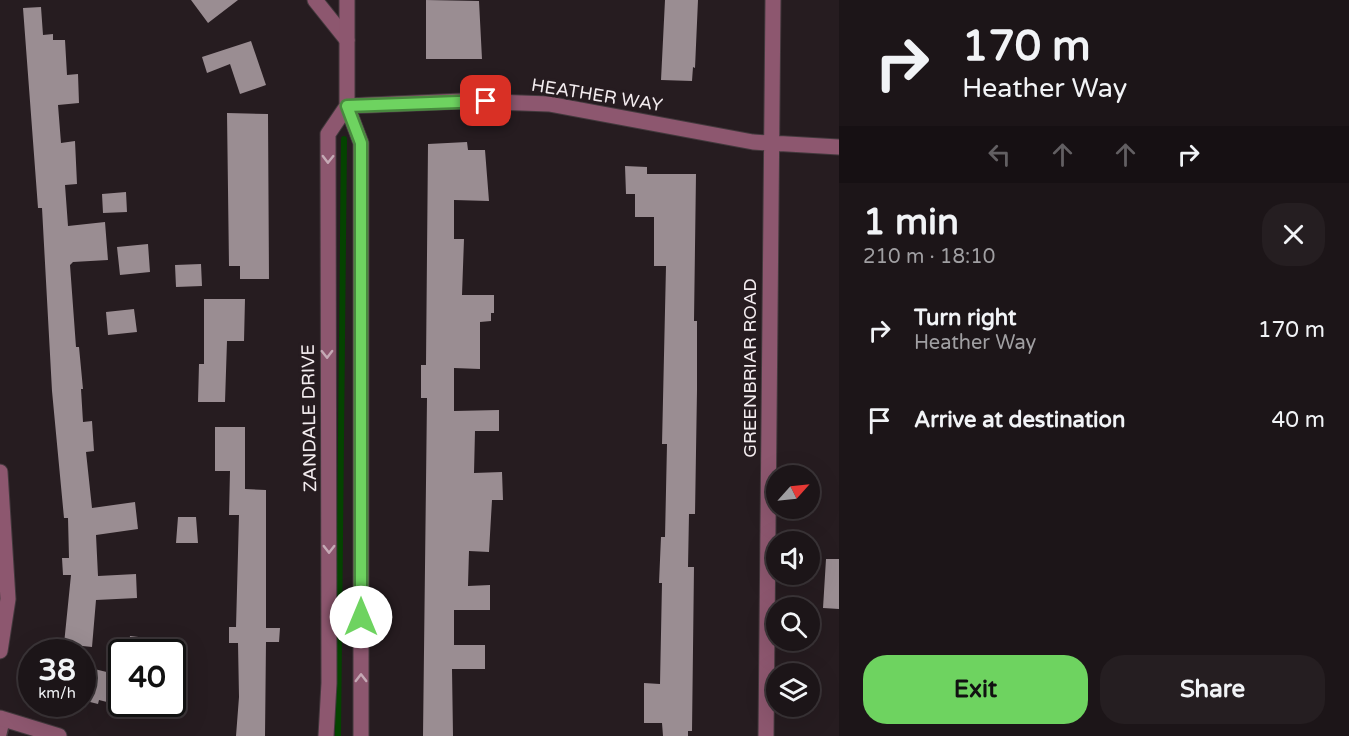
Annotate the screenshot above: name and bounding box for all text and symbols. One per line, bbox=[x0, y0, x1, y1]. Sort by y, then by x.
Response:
text: 170 m bbox=[962, 21, 1091, 72]
icon: right bbox=[863, 24, 941, 102]
text: Heather Way bbox=[962, 72, 1127, 105]
street label: HEATHER WAY bbox=[530, 74, 665, 116]
pin bbox=[460, 75, 511, 126]
icon: arrive bbox=[469, 84, 502, 117]
icon: left bbox=[983, 138, 1016, 171]
icon: ahead bbox=[1046, 138, 1079, 171]
icon: ahead bbox=[1109, 138, 1142, 171]
icon: right bbox=[1172, 138, 1205, 171]
one-way arrow bbox=[322, 154, 334, 163]
text: 1 min bbox=[863, 201, 959, 244]
button: close bbox=[1262, 203, 1325, 266]
text: 210 m · 18:10 bbox=[863, 245, 995, 269]
street label: GREENBRIAR ROAD bbox=[739, 278, 761, 458]
text: Turn right bbox=[914, 305, 1016, 331]
icon: right bbox=[863, 314, 896, 347]
text: 170 m bbox=[1258, 317, 1325, 343]
text: Heather Way bbox=[914, 331, 1036, 355]
street label: ZANDALE DRIVE bbox=[297, 344, 321, 492]
one-way arrow bbox=[321, 349, 334, 358]
icon: arrive bbox=[863, 404, 896, 437]
text: Arrive at destination bbox=[914, 407, 1125, 433]
text: 40 m bbox=[1271, 407, 1325, 433]
north arrow bbox=[766, 465, 820, 519]
map controls bbox=[766, 465, 820, 717]
button: sound bbox=[766, 531, 820, 585]
one-way arrow bbox=[323, 544, 335, 553]
position arrow bbox=[329, 585, 393, 649]
button: search bbox=[766, 597, 820, 651]
speed limit sign: 40 bbox=[108, 639, 186, 717]
text: 38 bbox=[38, 652, 76, 689]
button: Exit bbox=[863, 655, 1088, 724]
button: Share bbox=[1100, 655, 1325, 724]
button: layers bbox=[766, 663, 820, 717]
one-way arrow bbox=[355, 673, 367, 682]
text: km/h bbox=[38, 684, 76, 702]

